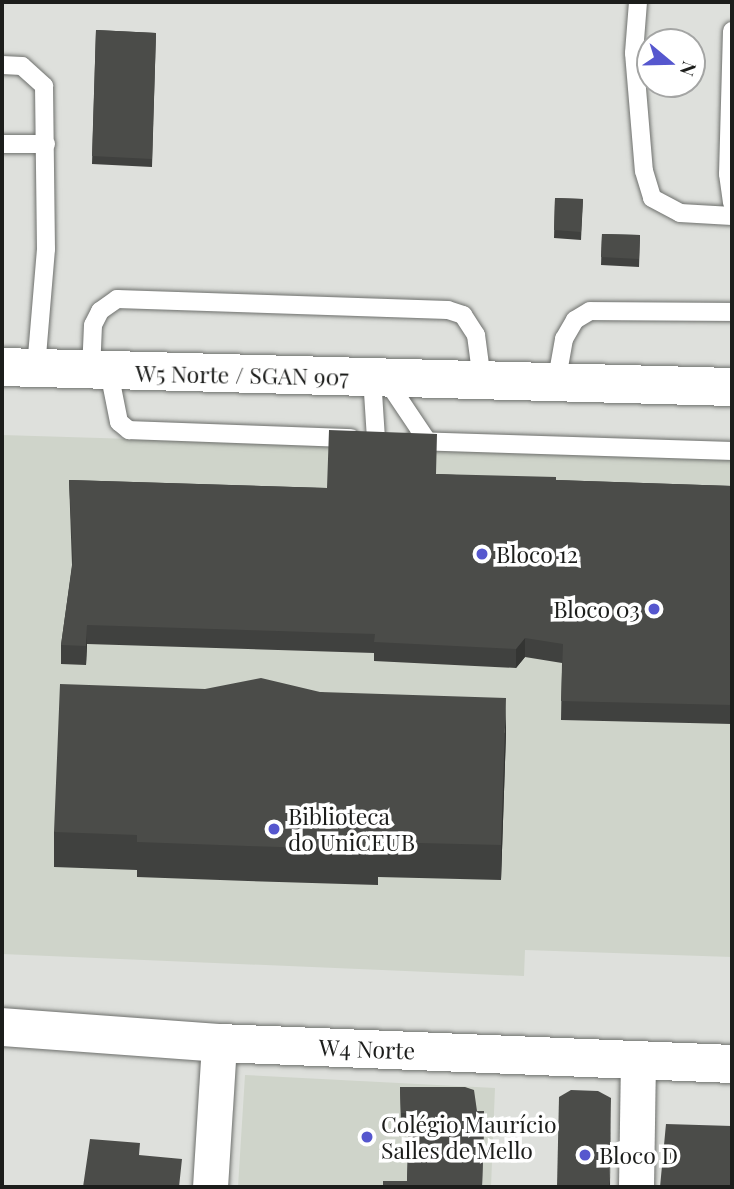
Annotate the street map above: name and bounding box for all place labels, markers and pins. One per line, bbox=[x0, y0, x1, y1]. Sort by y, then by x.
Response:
place label: Bloco 12 bbox=[496, 540, 578, 568]
marker: Bloco 12 bbox=[474, 546, 490, 562]
place label: Bloco 03 bbox=[553, 595, 640, 623]
marker: Bloco 03 bbox=[646, 601, 662, 617]
place label: Biblioteca do UniCEUB bbox=[288, 802, 415, 856]
marker: Biblioteca do UniCEUB bbox=[266, 821, 282, 837]
place label: Colégio Maurício Salles de Mello bbox=[381, 1110, 557, 1164]
marker: Colégio Maurício Salles de Mello bbox=[359, 1129, 375, 1145]
place label: Bloco D bbox=[599, 1141, 678, 1169]
marker: Bloco D bbox=[577, 1147, 593, 1163]

